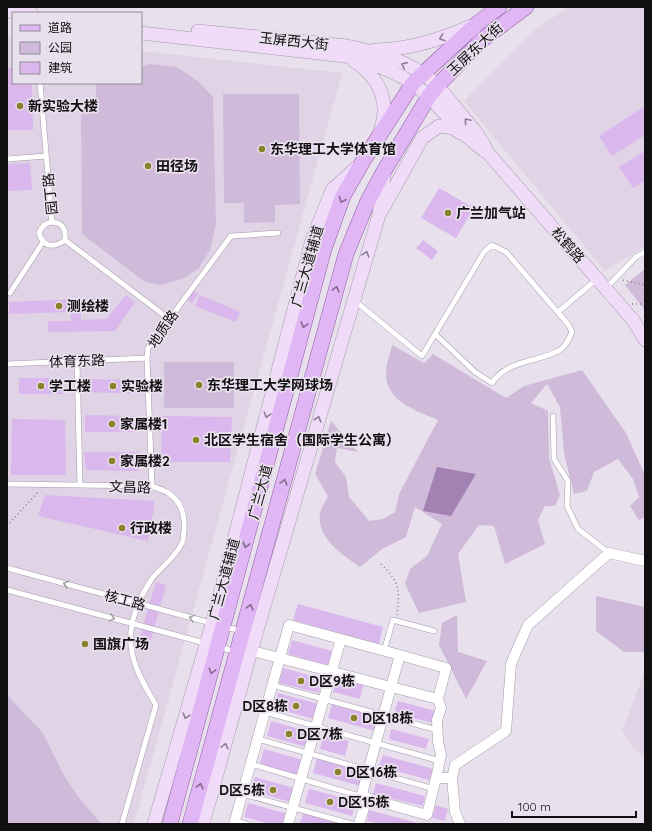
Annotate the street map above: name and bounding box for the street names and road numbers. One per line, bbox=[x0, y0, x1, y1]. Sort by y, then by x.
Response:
street label: 玉屏东大街 bbox=[443, 19, 507, 79]
street label: 玉屏西大街 bbox=[258, 28, 330, 54]
street label: 园丁路 bbox=[39, 172, 61, 216]
street label: 广兰大道辅道 bbox=[287, 223, 327, 309]
street label: 松鹤路 bbox=[547, 223, 589, 267]
street label: 地质路 bbox=[144, 307, 182, 351]
street label: 体育东路 bbox=[49, 351, 105, 371]
street label: 广兰大道 bbox=[244, 463, 276, 521]
street label: 文昌路 bbox=[109, 477, 151, 497]
street label: 广兰大道辅道 bbox=[204, 536, 244, 622]
street label: 核工路 bbox=[102, 586, 148, 614]

